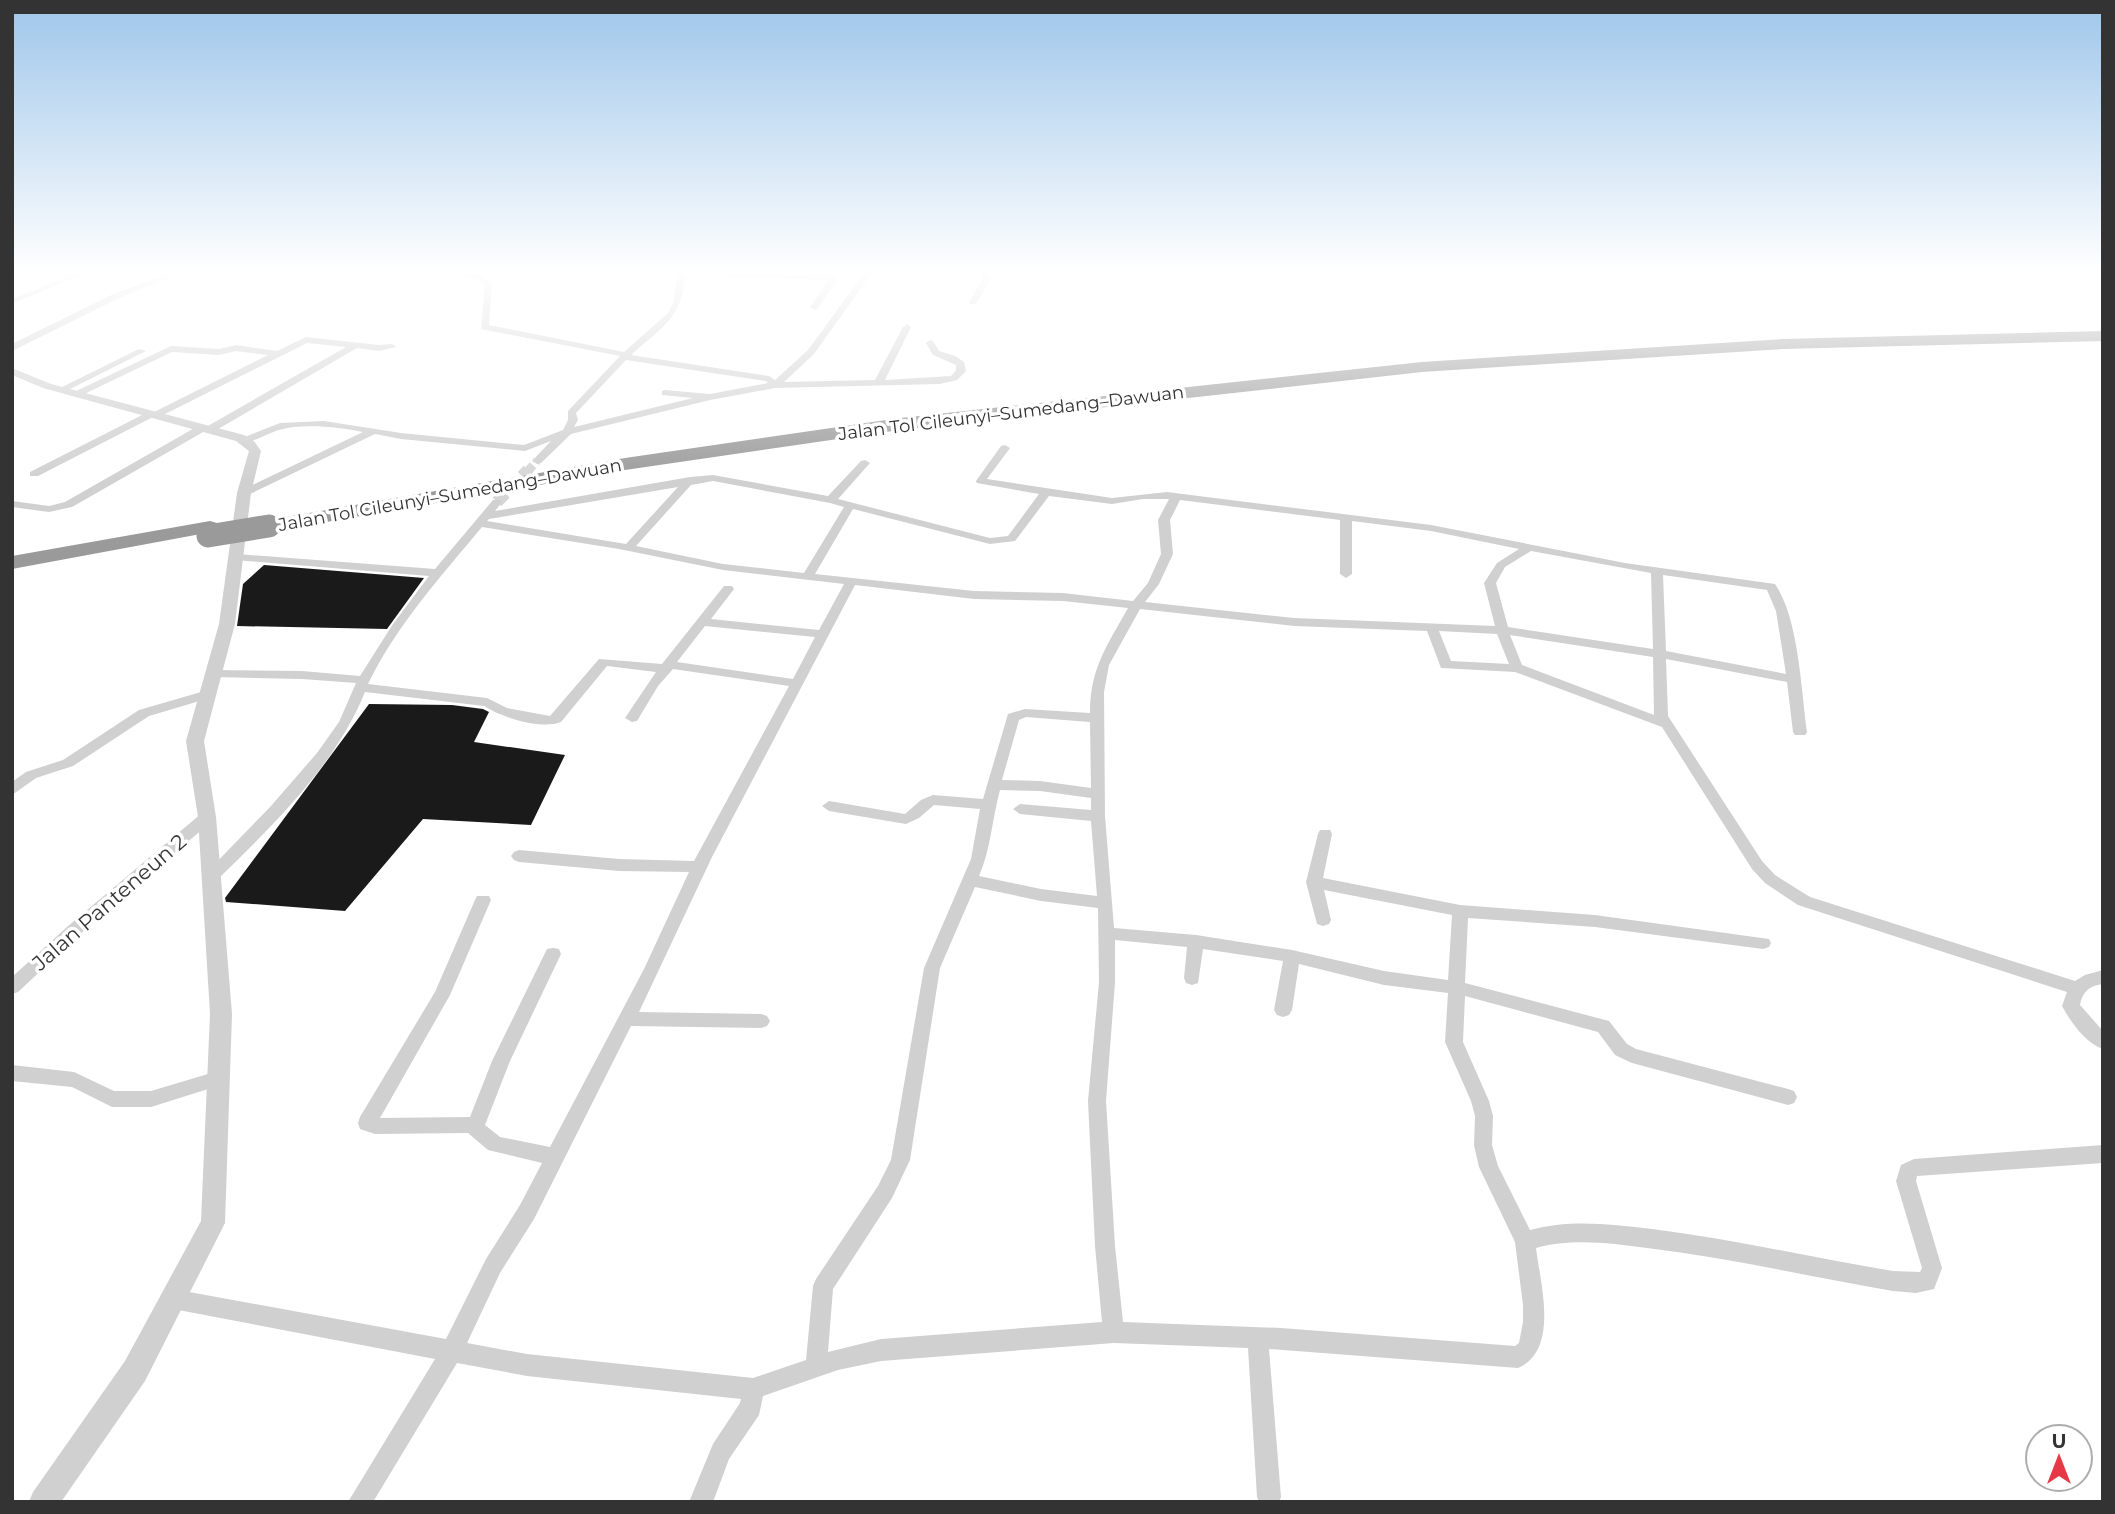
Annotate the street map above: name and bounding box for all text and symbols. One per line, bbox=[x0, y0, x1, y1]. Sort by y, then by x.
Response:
street label: Jalan Tol Cileunyi–Sumedang–Dawuan bbox=[836, 381, 1185, 445]
street label: Jalan Tol Cileunyi–Sumedang–Dawuan bbox=[276, 454, 623, 536]
street label: Jalan Panteneun 2 bbox=[26, 828, 191, 976]
north arrow bbox=[2024, 1423, 2094, 1493]
text: U bbox=[2052, 1430, 2066, 1453]

